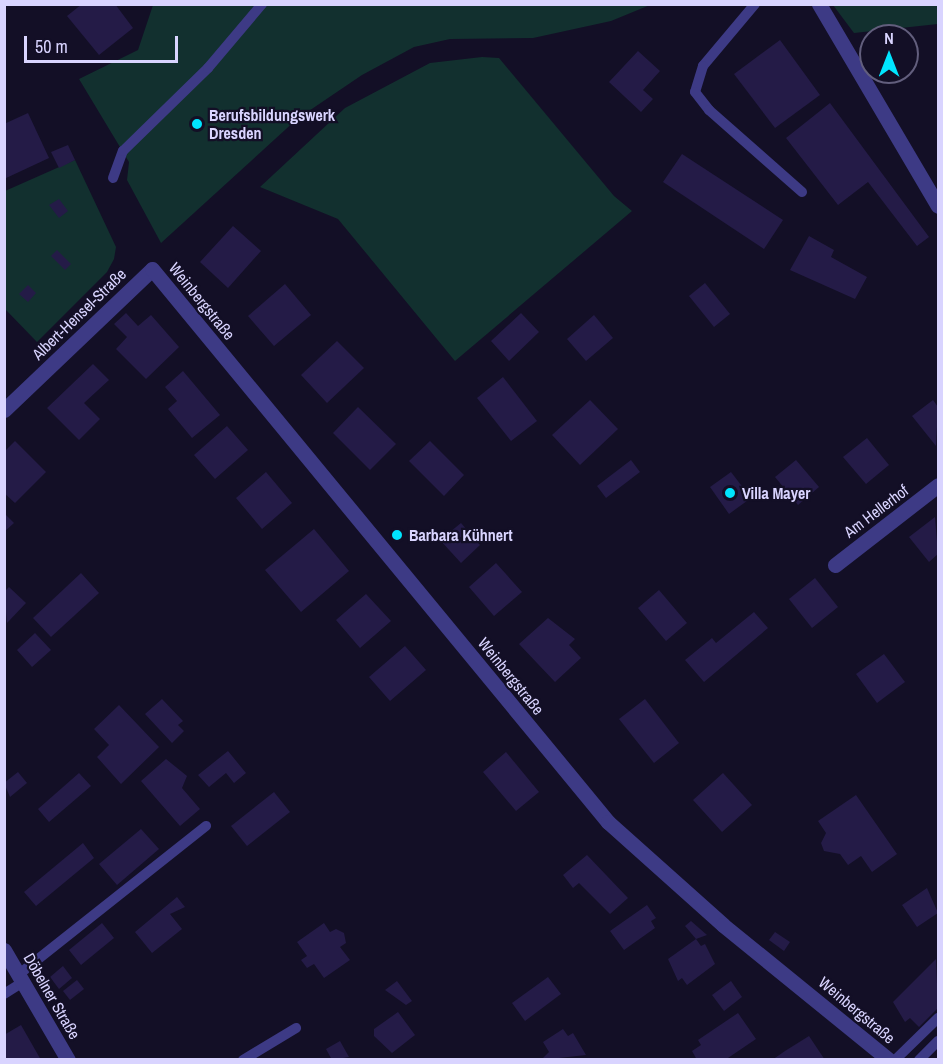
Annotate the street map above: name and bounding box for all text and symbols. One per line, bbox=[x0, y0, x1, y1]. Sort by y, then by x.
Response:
scale bar bbox=[27, 24, 182, 62]
north arrow bbox=[859, 24, 919, 84]
text: N bbox=[884, 27, 894, 49]
text: 50 m bbox=[35, 34, 68, 59]
place label: Berufsbildungswerk Dresden bbox=[209, 105, 335, 143]
marker: Berufsbildungswerk Dresden bbox=[190, 117, 204, 131]
street label: Weinbergstraße bbox=[165, 258, 239, 344]
street label: Albert-Hensel-Straße bbox=[28, 264, 130, 364]
street label: Am Hellerhof bbox=[840, 481, 912, 541]
place label: Villa Mayer bbox=[742, 483, 810, 503]
marker: Villa Mayer bbox=[723, 486, 737, 500]
place label: Barbara Kühnert bbox=[409, 525, 513, 545]
marker: Barbara Kühnert bbox=[390, 528, 404, 542]
street label: Weinbergstraße bbox=[474, 633, 548, 719]
street label: Döbelner Straße bbox=[20, 950, 84, 1042]
street label: Weinbergstraße bbox=[815, 972, 899, 1048]

